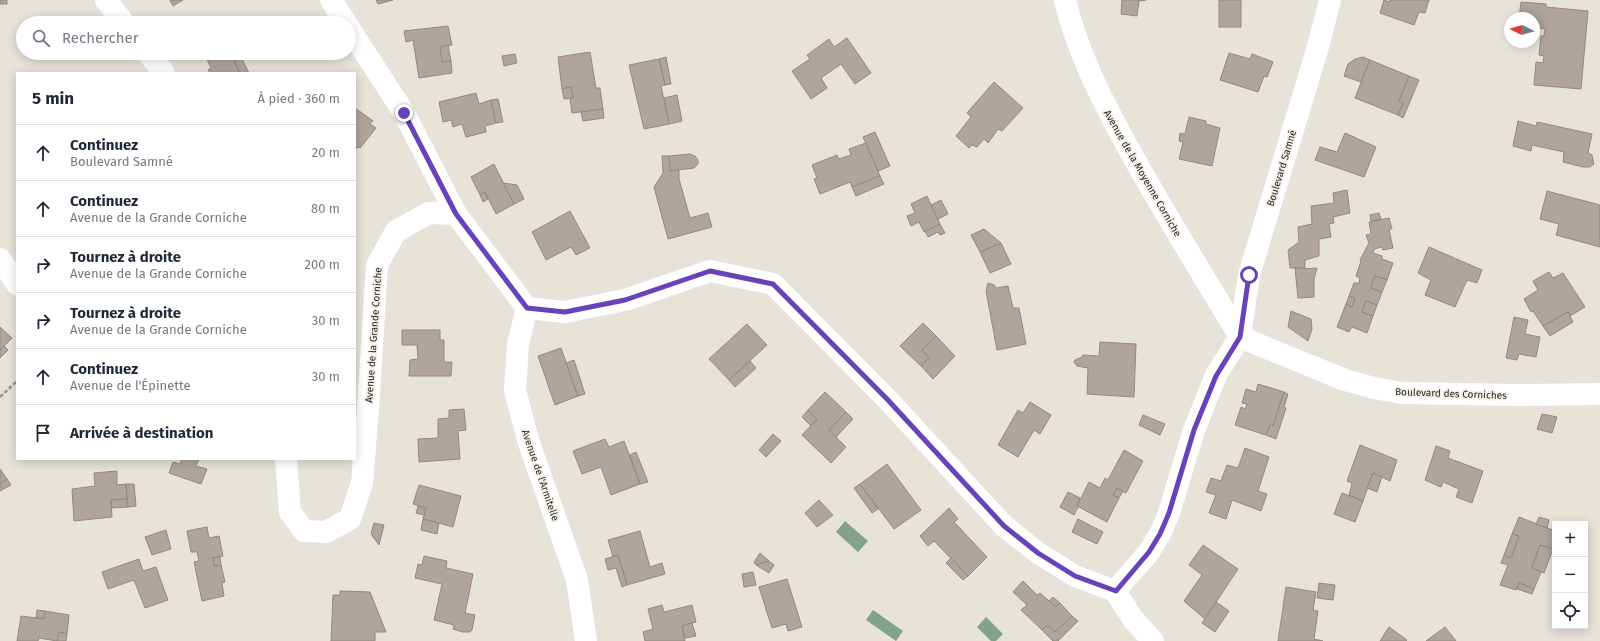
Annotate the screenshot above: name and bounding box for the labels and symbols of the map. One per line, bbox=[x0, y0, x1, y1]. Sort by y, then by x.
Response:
north arrow bbox=[1504, 12, 1540, 48]
route end bbox=[395, 104, 413, 122]
street label: Avenue de la Moyenne Corniche bbox=[1101, 108, 1183, 239]
street label: Boulevard Samné bbox=[1265, 129, 1299, 208]
route start bbox=[1240, 266, 1258, 284]
street label: Avenue de la Grande Corniche bbox=[363, 267, 385, 403]
street label: Boulevard des Corniches bbox=[1395, 386, 1507, 402]
street label: Avenue de l'Armitelle bbox=[519, 428, 561, 523]

